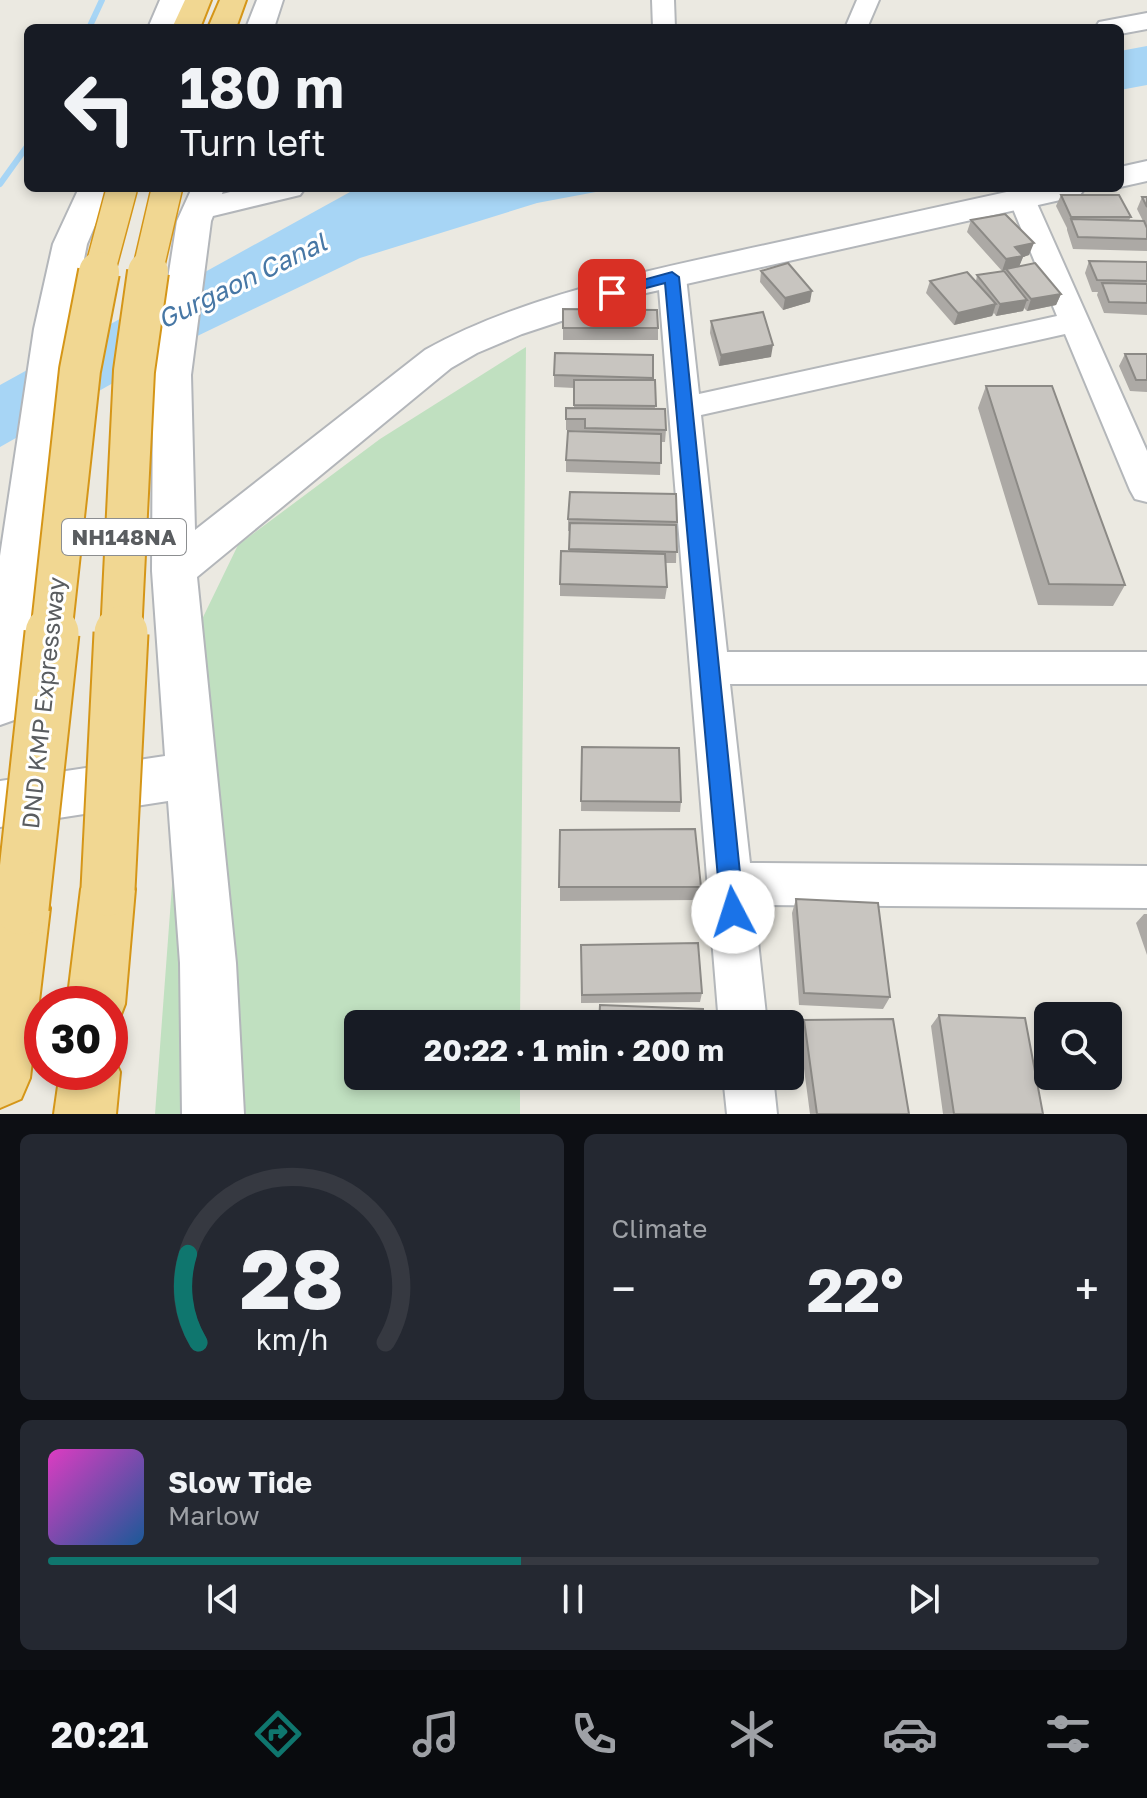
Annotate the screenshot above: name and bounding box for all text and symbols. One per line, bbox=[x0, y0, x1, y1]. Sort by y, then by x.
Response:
text: 180 m bbox=[180, 53, 344, 120]
icon: left bbox=[48, 56, 152, 160]
text: Turn left bbox=[180, 121, 326, 164]
water label: Gurgaon Canal bbox=[152, 226, 333, 335]
pin bbox=[578, 259, 646, 327]
icon: arrive bbox=[590, 271, 634, 315]
road number: NH148NA bbox=[62, 519, 186, 555]
street label: DND KMP Expressway bbox=[15, 575, 70, 830]
position arrow bbox=[691, 870, 775, 954]
speed limit sign: 30 bbox=[24, 986, 128, 1090]
map controls bbox=[1034, 1002, 1122, 1090]
button: search bbox=[1034, 1002, 1122, 1090]
text: 20:22 · 1 min · 200 m bbox=[424, 1032, 724, 1068]
text: Climate bbox=[612, 1213, 707, 1244]
text: 28 bbox=[240, 1227, 344, 1327]
text: 22° bbox=[807, 1253, 904, 1325]
text: − bbox=[612, 1262, 636, 1315]
text: + bbox=[1075, 1262, 1099, 1315]
text: km/h bbox=[255, 1322, 328, 1356]
text: Slow Tide bbox=[168, 1464, 312, 1500]
text: Marlow bbox=[168, 1500, 260, 1531]
icon: previous bbox=[201, 1577, 245, 1621]
icon: pause bbox=[551, 1577, 595, 1621]
icon: next bbox=[902, 1577, 946, 1621]
icon: directions bbox=[250, 1706, 306, 1762]
icon: music bbox=[408, 1706, 464, 1762]
icon: phone bbox=[566, 1706, 622, 1762]
icon: climate bbox=[724, 1706, 780, 1762]
icon: car bbox=[882, 1706, 938, 1762]
icon: filters bbox=[1040, 1706, 1096, 1762]
text: 20:21 bbox=[51, 1713, 148, 1756]

